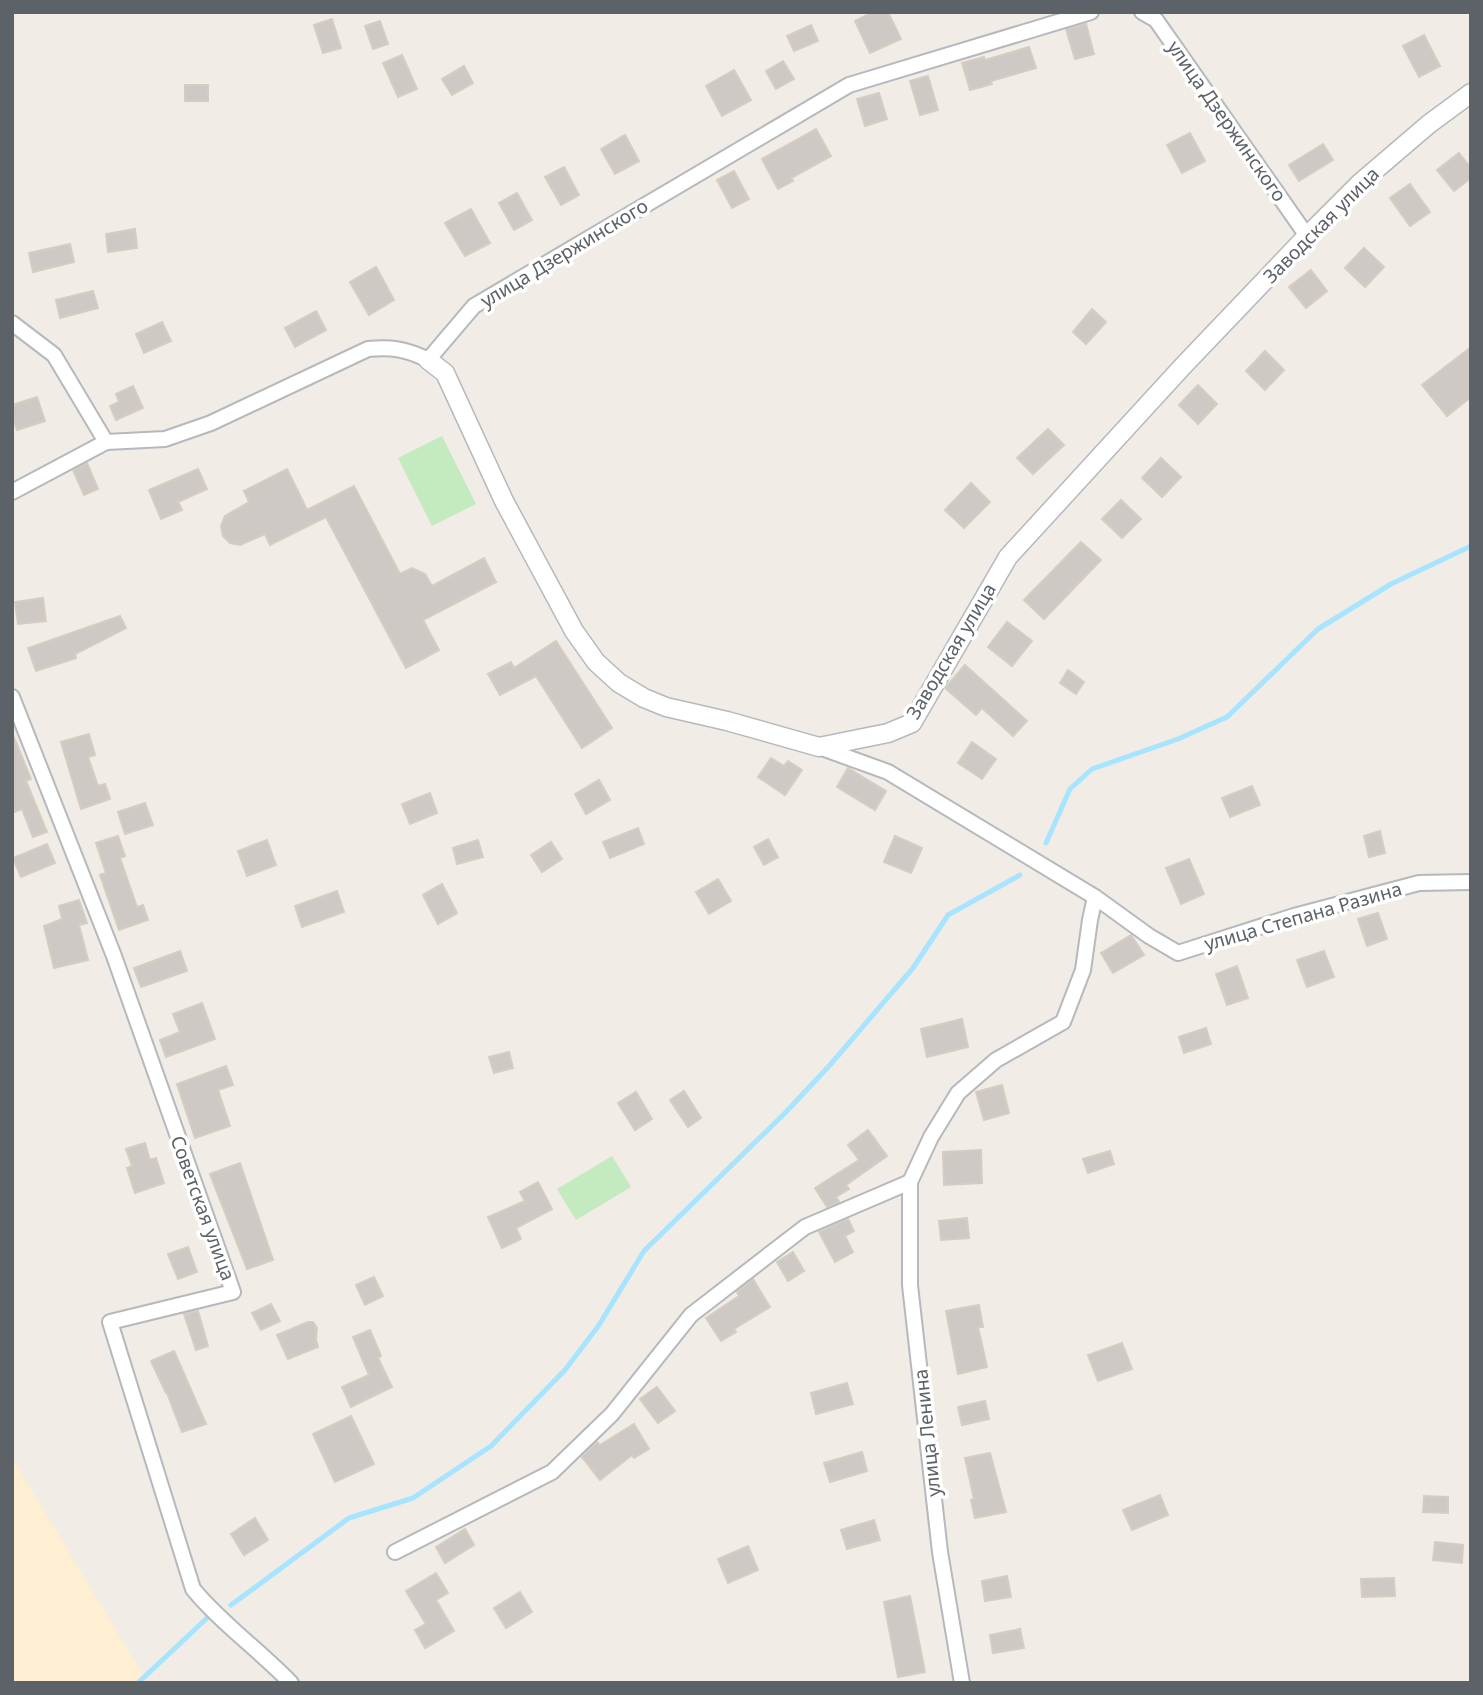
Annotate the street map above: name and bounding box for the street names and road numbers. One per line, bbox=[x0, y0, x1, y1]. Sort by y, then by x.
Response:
street label: улица Дзержинского bbox=[1162, 35, 1292, 207]
street label: Заводская улица bbox=[1257, 161, 1385, 289]
street label: улица Дзержинского bbox=[475, 193, 653, 313]
street label: Заводская улица bbox=[900, 578, 1002, 724]
street label: улица Степана Разина bbox=[1201, 875, 1405, 957]
street label: Советская улица bbox=[165, 1132, 241, 1284]
street label: улица Ленина bbox=[907, 1368, 947, 1498]

